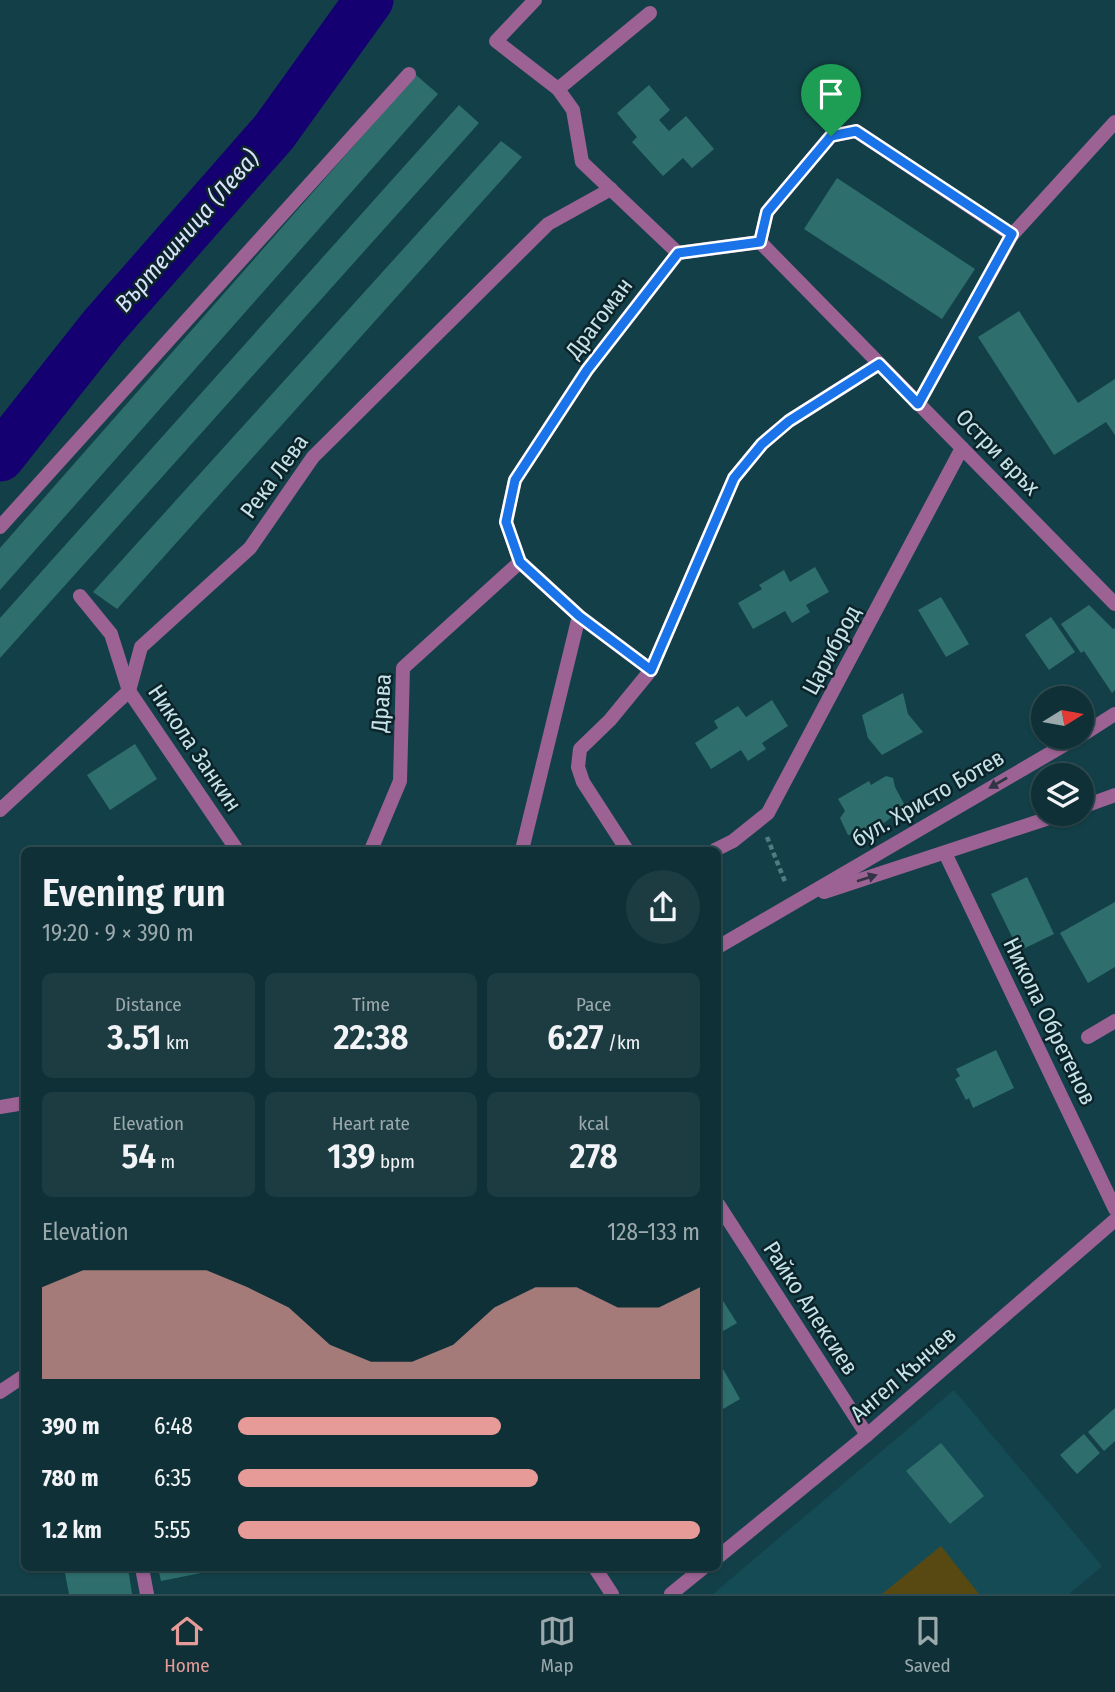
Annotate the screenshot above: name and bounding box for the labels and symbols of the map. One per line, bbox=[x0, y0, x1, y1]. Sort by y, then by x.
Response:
pin bbox=[801, 64, 861, 136]
water label: Въртешница (Лева) bbox=[109, 144, 265, 318]
street label: Драгоман bbox=[559, 272, 638, 365]
street label: Остри връх bbox=[950, 403, 1046, 501]
street label: Река Лева bbox=[234, 428, 314, 524]
street label: Цариброд bbox=[796, 600, 866, 700]
street label: Драва bbox=[365, 673, 397, 734]
street label: Никола Занкин bbox=[142, 679, 248, 817]
north arrow bbox=[1031, 686, 1094, 749]
street label: бул. Христо Ботев bbox=[847, 743, 1009, 853]
one-way arrow bbox=[988, 777, 1007, 789]
one-way arrow bbox=[857, 873, 878, 883]
street label: Никола Обретенов bbox=[997, 933, 1103, 1109]
street label: Райко Алексиев bbox=[757, 1236, 865, 1380]
street label: Ангел Кънчев bbox=[844, 1320, 962, 1428]

